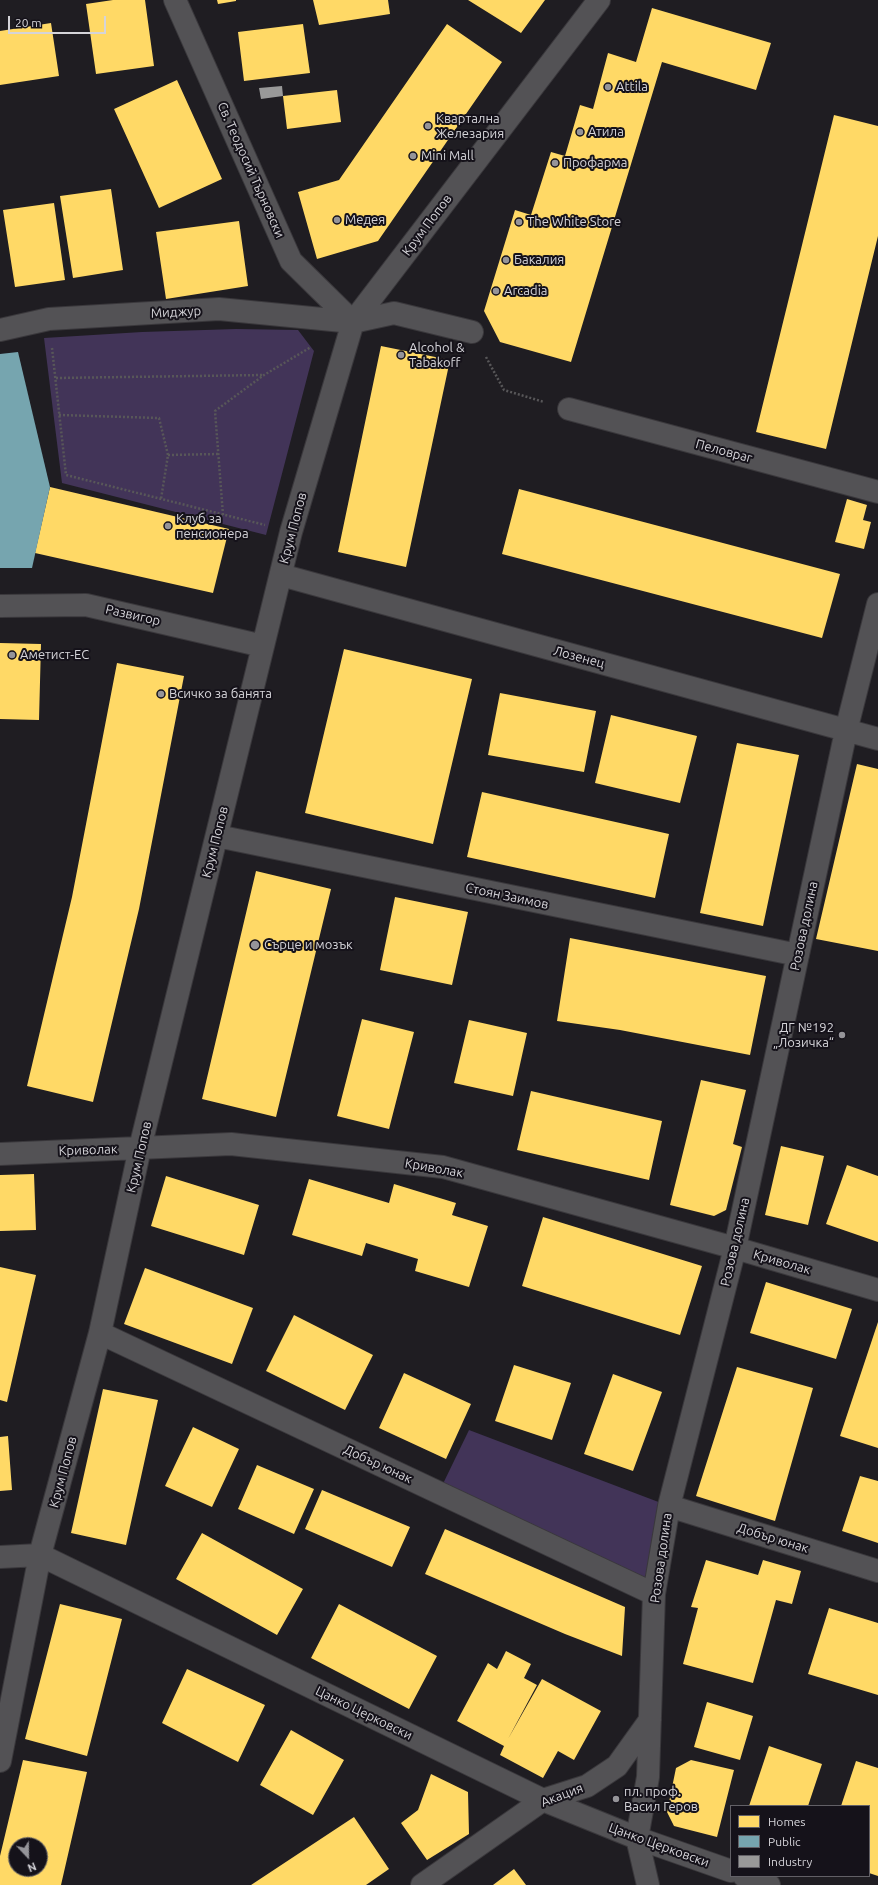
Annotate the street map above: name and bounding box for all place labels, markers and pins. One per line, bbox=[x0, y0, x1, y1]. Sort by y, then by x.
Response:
place label: Attila bbox=[616, 79, 648, 95]
marker: Attila bbox=[603, 82, 613, 92]
place label: Квартална Железария bbox=[436, 111, 504, 142]
marker: Квартална Железария bbox=[423, 121, 433, 131]
place label: Атила bbox=[588, 124, 624, 140]
marker: Атила bbox=[575, 127, 585, 137]
place label: Mini Mall bbox=[421, 148, 474, 164]
marker: Mini Mall bbox=[408, 151, 418, 161]
place label: Профарма bbox=[563, 155, 627, 171]
marker: Профарма bbox=[550, 158, 560, 168]
place label: Медея bbox=[345, 212, 385, 228]
place label: The White Store bbox=[527, 214, 621, 230]
marker: Медея bbox=[332, 215, 342, 225]
marker: The White Store bbox=[514, 217, 524, 227]
place label: Бакалия bbox=[514, 252, 564, 268]
marker: Бакалия bbox=[501, 255, 511, 265]
place label: Arcadia bbox=[504, 283, 547, 299]
marker: Arcadia bbox=[491, 286, 501, 296]
place label: Alcohol & Tabakoff bbox=[409, 340, 464, 371]
marker: Alcohol & Tabakoff bbox=[396, 350, 406, 360]
place label: Клуб за пенсионера bbox=[176, 511, 249, 542]
marker: Клуб за пенсионера bbox=[163, 521, 173, 531]
place label: Аметист-ЕС bbox=[20, 647, 89, 663]
marker: Аметист-ЕС bbox=[7, 650, 17, 660]
place label: Всичко за банята bbox=[169, 686, 272, 702]
marker: Всичко за банята bbox=[156, 689, 166, 699]
place label: Сърце и мозък bbox=[264, 937, 353, 953]
marker: Сърце и мозък bbox=[249, 939, 261, 951]
place label: ДГ №192 „Лозичка“ bbox=[773, 1020, 834, 1051]
marker: ДГ №192 „Лозичка“ bbox=[837, 1030, 847, 1040]
place label: пл. проф. Васил Геров bbox=[624, 1784, 698, 1815]
marker: пл. проф. Васил Геров bbox=[611, 1794, 621, 1804]

